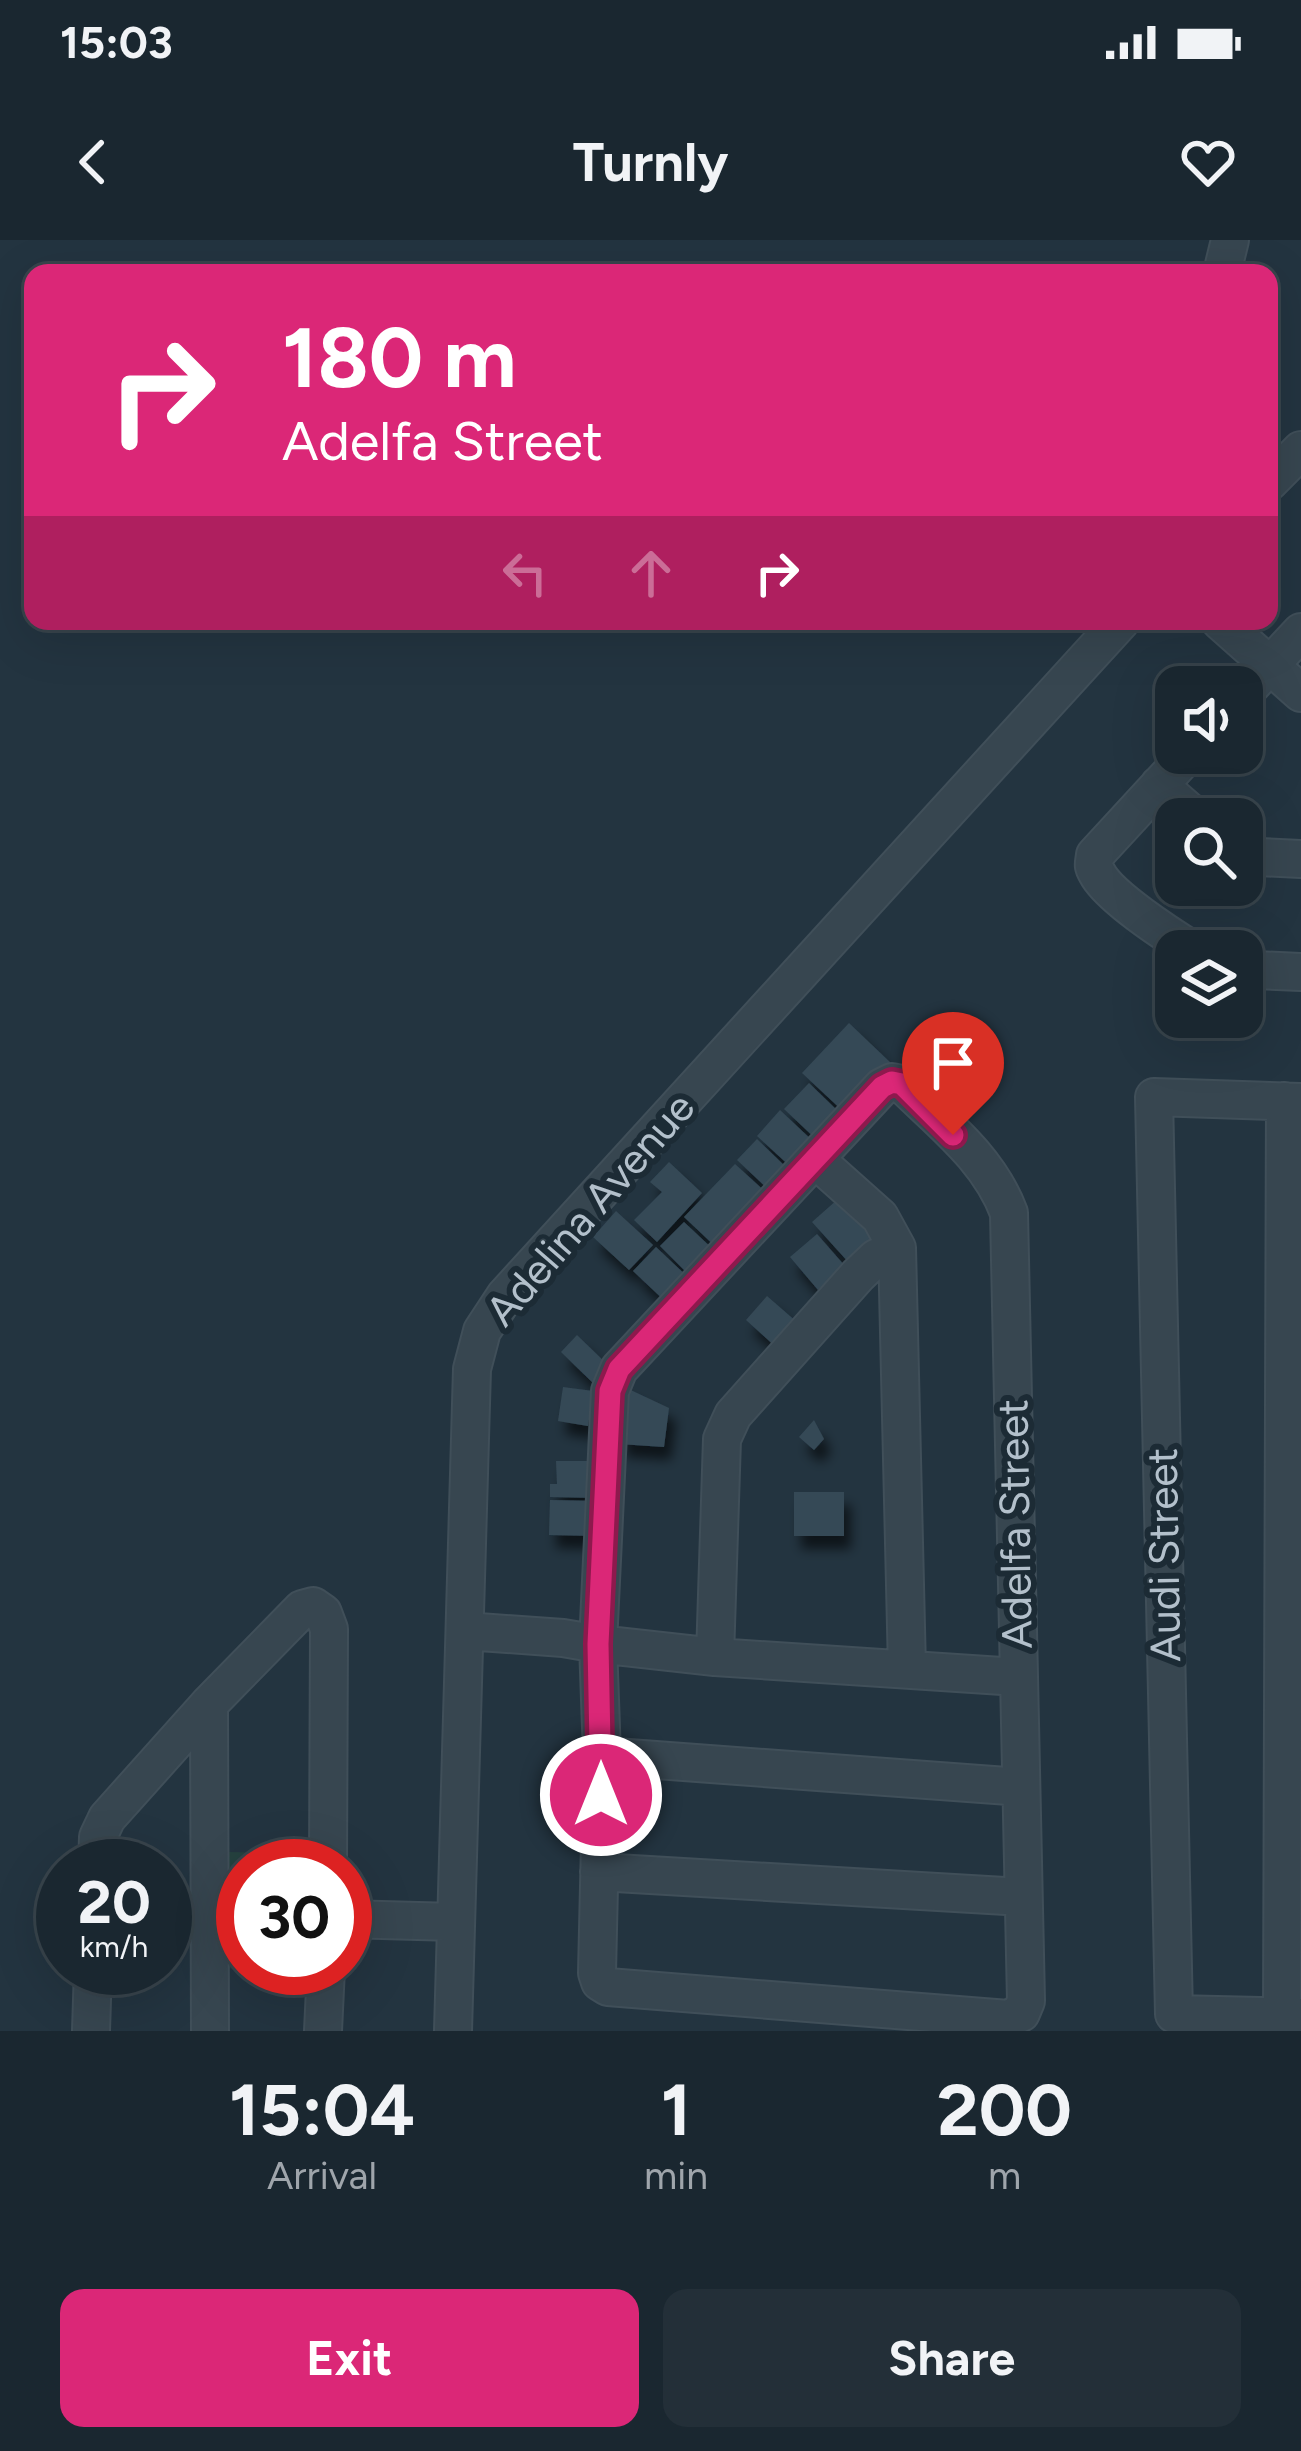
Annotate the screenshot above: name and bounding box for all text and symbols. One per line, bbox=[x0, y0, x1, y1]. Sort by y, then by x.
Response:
text: 15:03 bbox=[60, 15, 173, 69]
icon: back bbox=[60, 129, 126, 195]
icon: heart bbox=[1175, 129, 1241, 195]
text: Turnly bbox=[573, 130, 728, 195]
text: 180 m bbox=[282, 307, 517, 408]
icon: right bbox=[84, 312, 240, 468]
text: Adelfa Street bbox=[282, 409, 603, 474]
icon: left bbox=[492, 540, 558, 606]
icon: ahead bbox=[618, 540, 684, 606]
icon: right bbox=[744, 540, 810, 606]
map controls bbox=[1155, 666, 1263, 1038]
button: sound bbox=[1155, 666, 1263, 774]
button: search bbox=[1155, 798, 1263, 906]
button: layers bbox=[1155, 930, 1263, 1038]
pin bbox=[902, 1012, 1004, 1135]
icon: arrive bbox=[920, 1030, 986, 1096]
street label: Adelina Avenue bbox=[475, 1082, 705, 1336]
street label: Adelfa Street bbox=[987, 1399, 1043, 1649]
street label: Audi Street bbox=[1137, 1447, 1191, 1663]
position arrow bbox=[538, 1732, 664, 1858]
speed limit sign: 30 bbox=[216, 1839, 372, 1995]
text: 20 bbox=[77, 1866, 151, 1938]
text: km/h bbox=[80, 1928, 148, 1965]
text: 15:04 bbox=[229, 2067, 415, 2153]
text: 1 bbox=[661, 2067, 691, 2153]
text: 200 bbox=[937, 2067, 1072, 2153]
text: Arrival bbox=[267, 2152, 377, 2199]
text: min bbox=[644, 2152, 708, 2199]
text: m bbox=[988, 2152, 1021, 2199]
button: Exit bbox=[60, 2289, 639, 2427]
button: Share bbox=[663, 2289, 1241, 2427]

